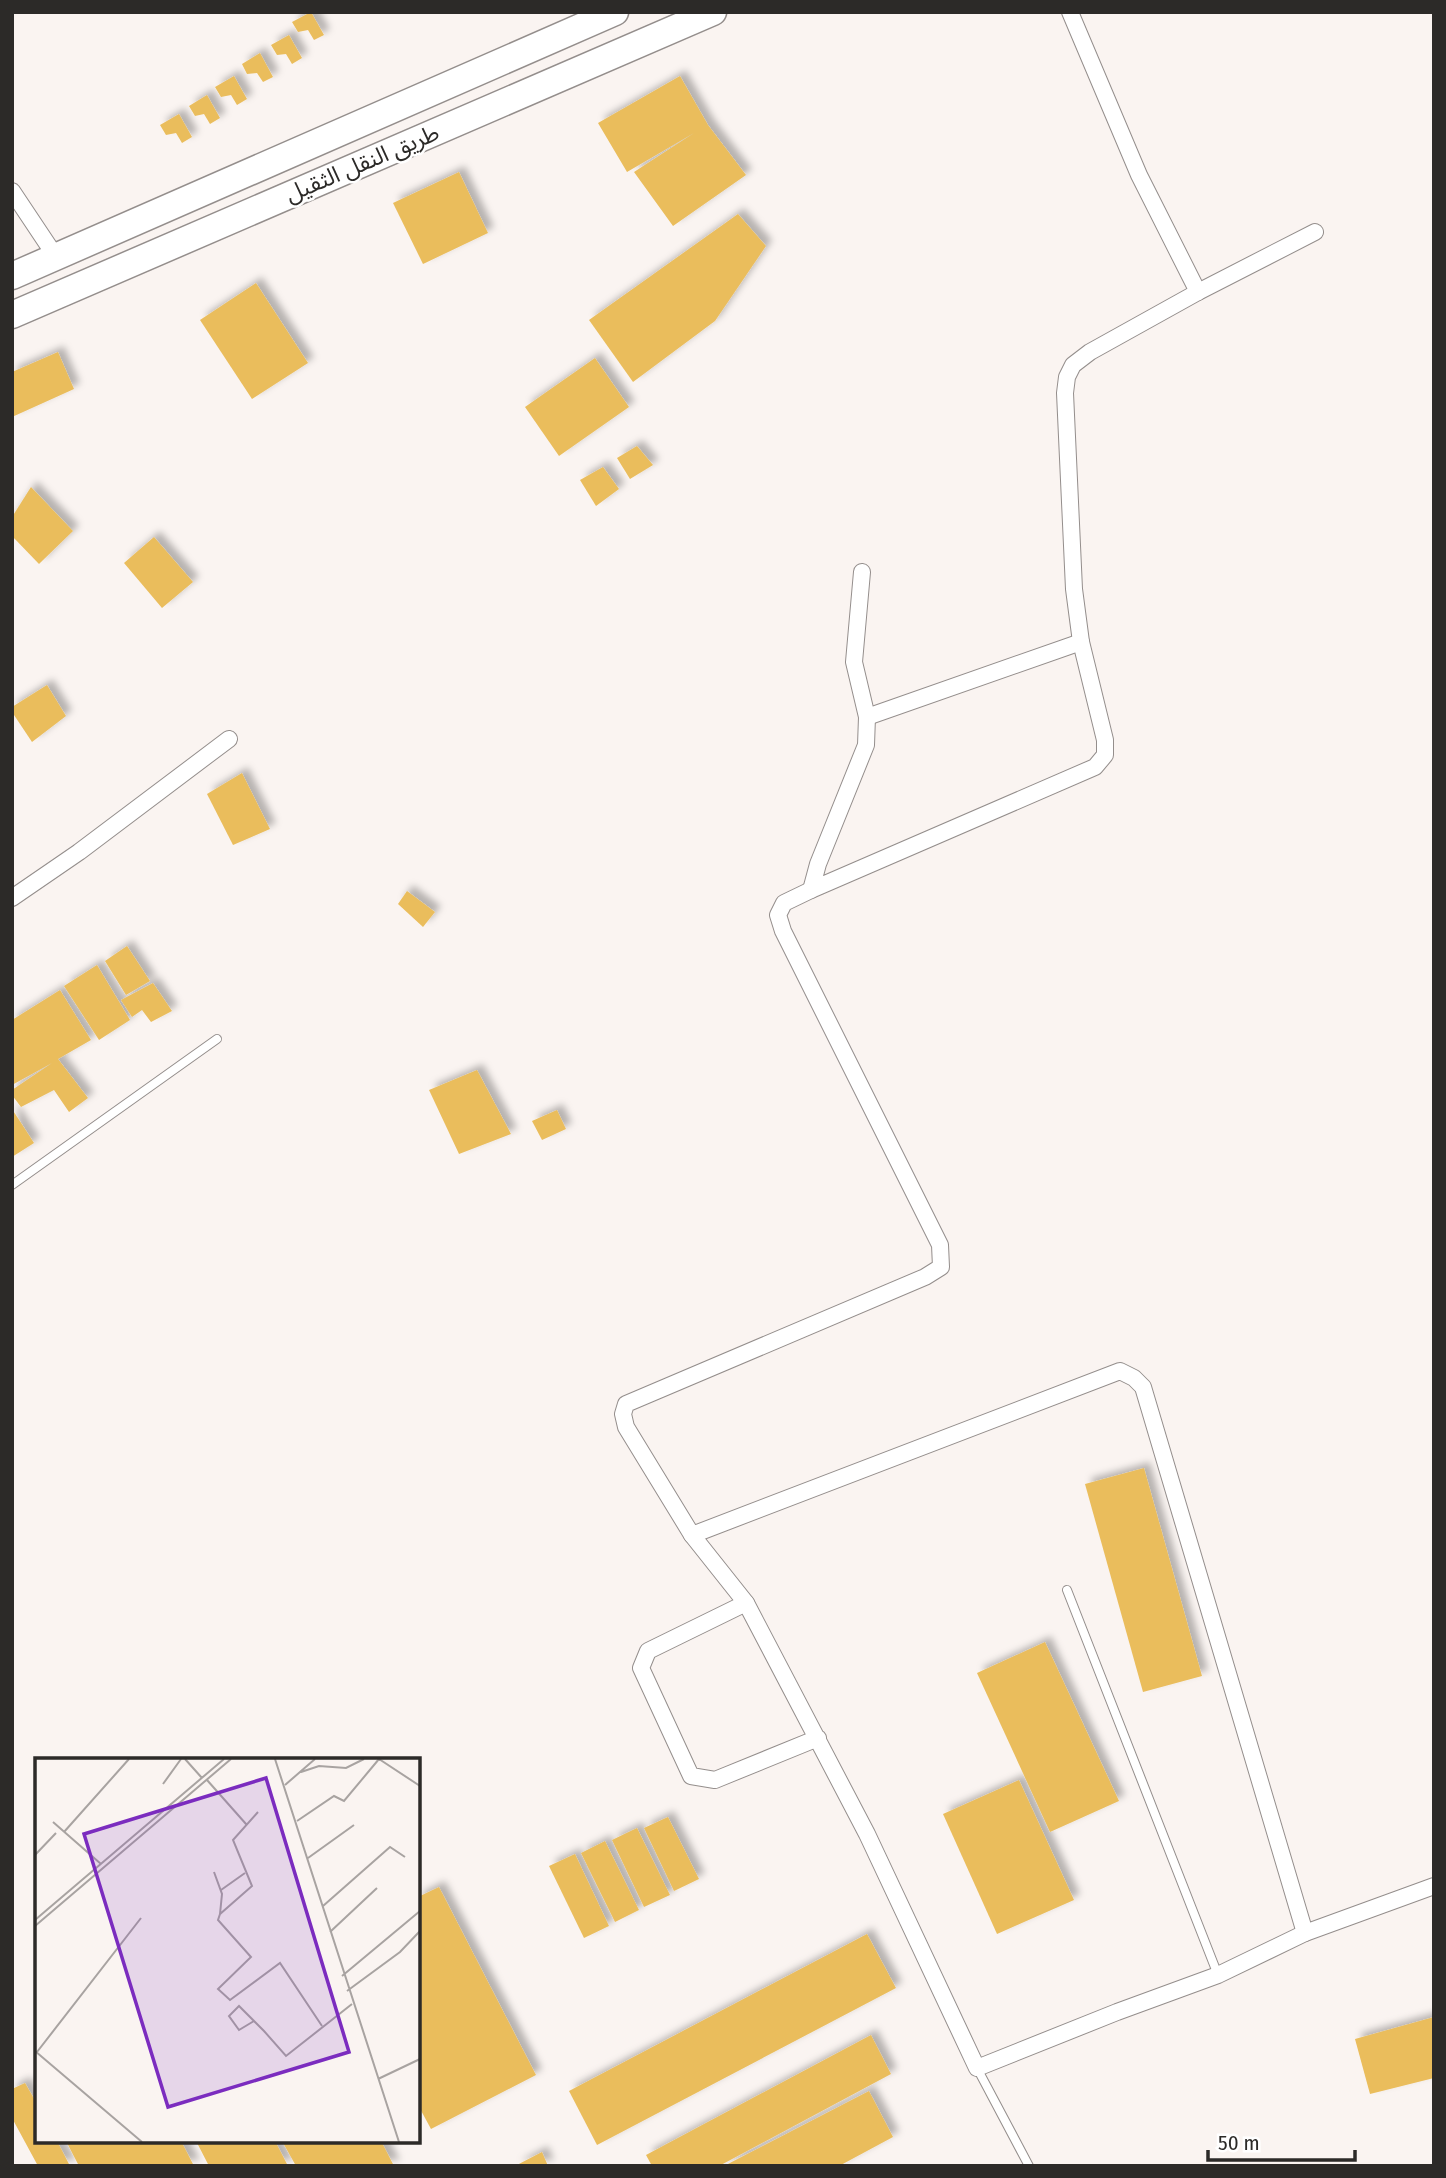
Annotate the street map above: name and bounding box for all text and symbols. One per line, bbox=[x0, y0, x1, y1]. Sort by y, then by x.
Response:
street label: طريق النقل الثقيل bbox=[281, 118, 443, 208]
inset map bbox=[35, 1758, 420, 2143]
scale bar bbox=[1208, 2118, 1355, 2162]
text: 50 m bbox=[1218, 2130, 1260, 2156]

